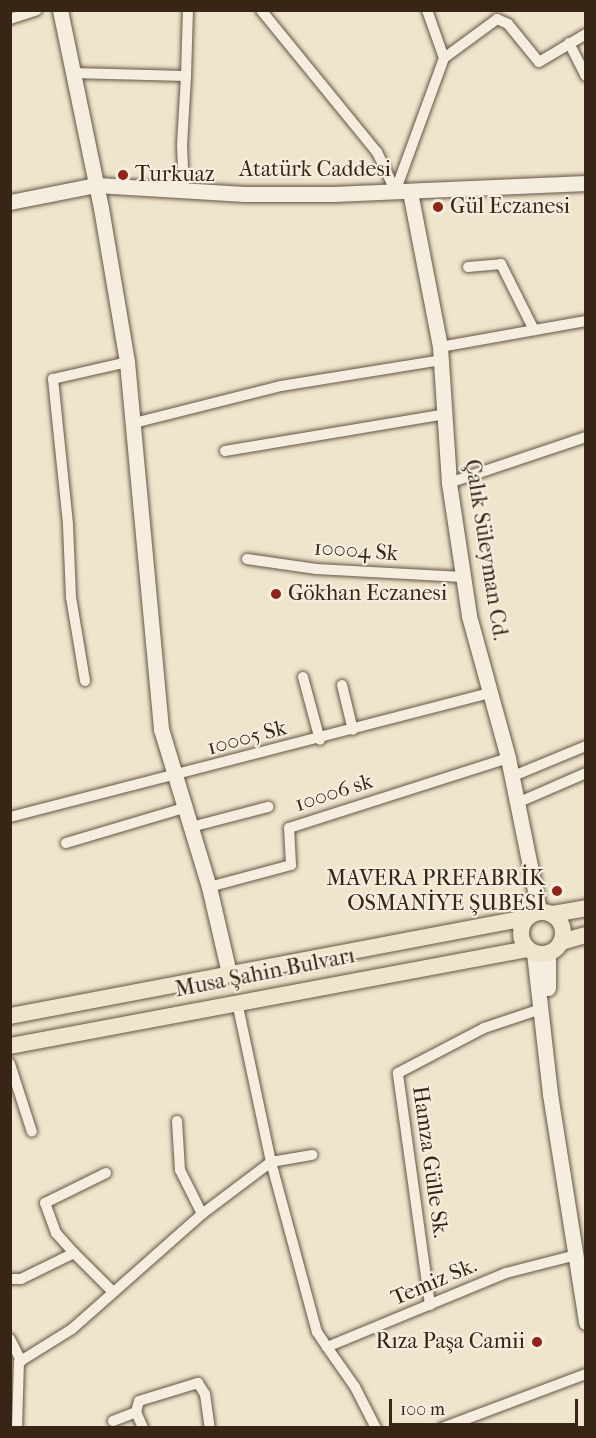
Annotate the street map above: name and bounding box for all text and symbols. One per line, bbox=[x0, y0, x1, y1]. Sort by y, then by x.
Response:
street label: Atatürk Caddesi bbox=[239, 157, 391, 183]
place label: Turkuaz bbox=[135, 162, 215, 188]
marker: Turkuaz bbox=[116, 168, 130, 182]
place label: Gül Eczanesi bbox=[450, 194, 570, 220]
marker: Gül Eczanesi bbox=[431, 200, 445, 214]
street label: Çalık Süleyman Cd. bbox=[459, 458, 513, 642]
street label: 10004 Sk bbox=[313, 535, 399, 567]
place label: Gökhan Eczanesi bbox=[288, 581, 447, 607]
marker: Gökhan Eczanesi bbox=[269, 587, 283, 601]
street label: 10005 Sk bbox=[204, 715, 290, 761]
street label: 10006 sk bbox=[292, 768, 376, 818]
place label: MAVERA PREFABRİK OSMANİYE ŞUBESİ bbox=[326, 865, 545, 916]
marker: MAVERA PREFABRİK OSMANİYE ŞUBESİ bbox=[550, 884, 564, 898]
street label: Musa Şahin Bulvarı bbox=[173, 943, 357, 1003]
street label: Hamza Gülle Sk. bbox=[406, 1084, 454, 1240]
street label: Temiz Sk. bbox=[387, 1252, 481, 1312]
place label: Rıza Paşa Camii bbox=[375, 1329, 525, 1355]
marker: Rıza Paşa Camii bbox=[530, 1335, 544, 1349]
scale bar bbox=[392, 1387, 581, 1425]
text: 100 m bbox=[400, 1399, 445, 1420]

